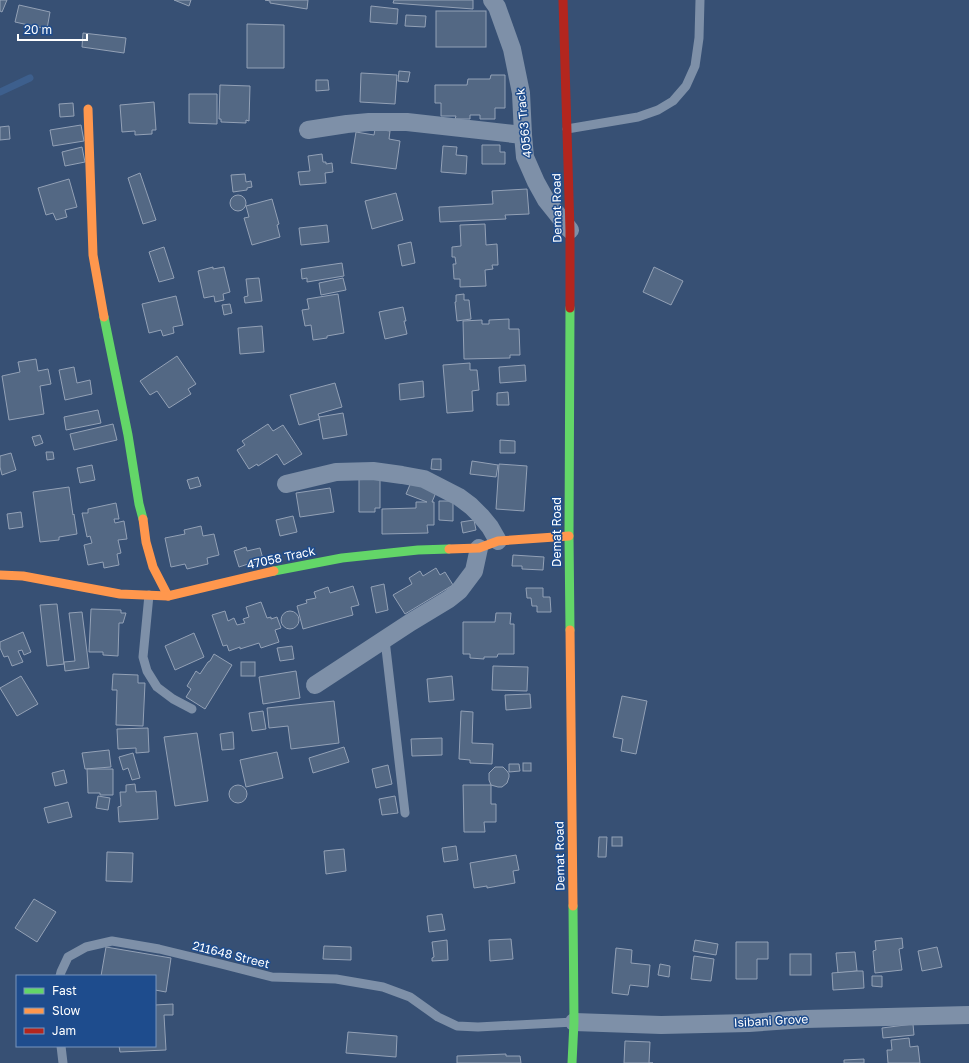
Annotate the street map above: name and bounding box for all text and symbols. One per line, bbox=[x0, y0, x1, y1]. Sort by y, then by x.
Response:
scale bar bbox=[18, 16, 87, 42]
text: 20 m bbox=[24, 22, 52, 37]
street label: 40563 Track bbox=[512, 87, 535, 159]
street label: Demat Road bbox=[548, 173, 565, 243]
street label: Demat Road bbox=[549, 497, 564, 567]
street label: 47058 Track bbox=[245, 543, 317, 572]
street label: Demat Road bbox=[551, 821, 568, 891]
street label: 211648 Street bbox=[191, 938, 271, 971]
legend bbox=[16, 975, 156, 1047]
text: Fast bbox=[52, 983, 77, 998]
text: Slow bbox=[52, 1003, 80, 1018]
street label: Isibani Grove bbox=[733, 1011, 809, 1030]
text: Jam bbox=[52, 1023, 76, 1038]

